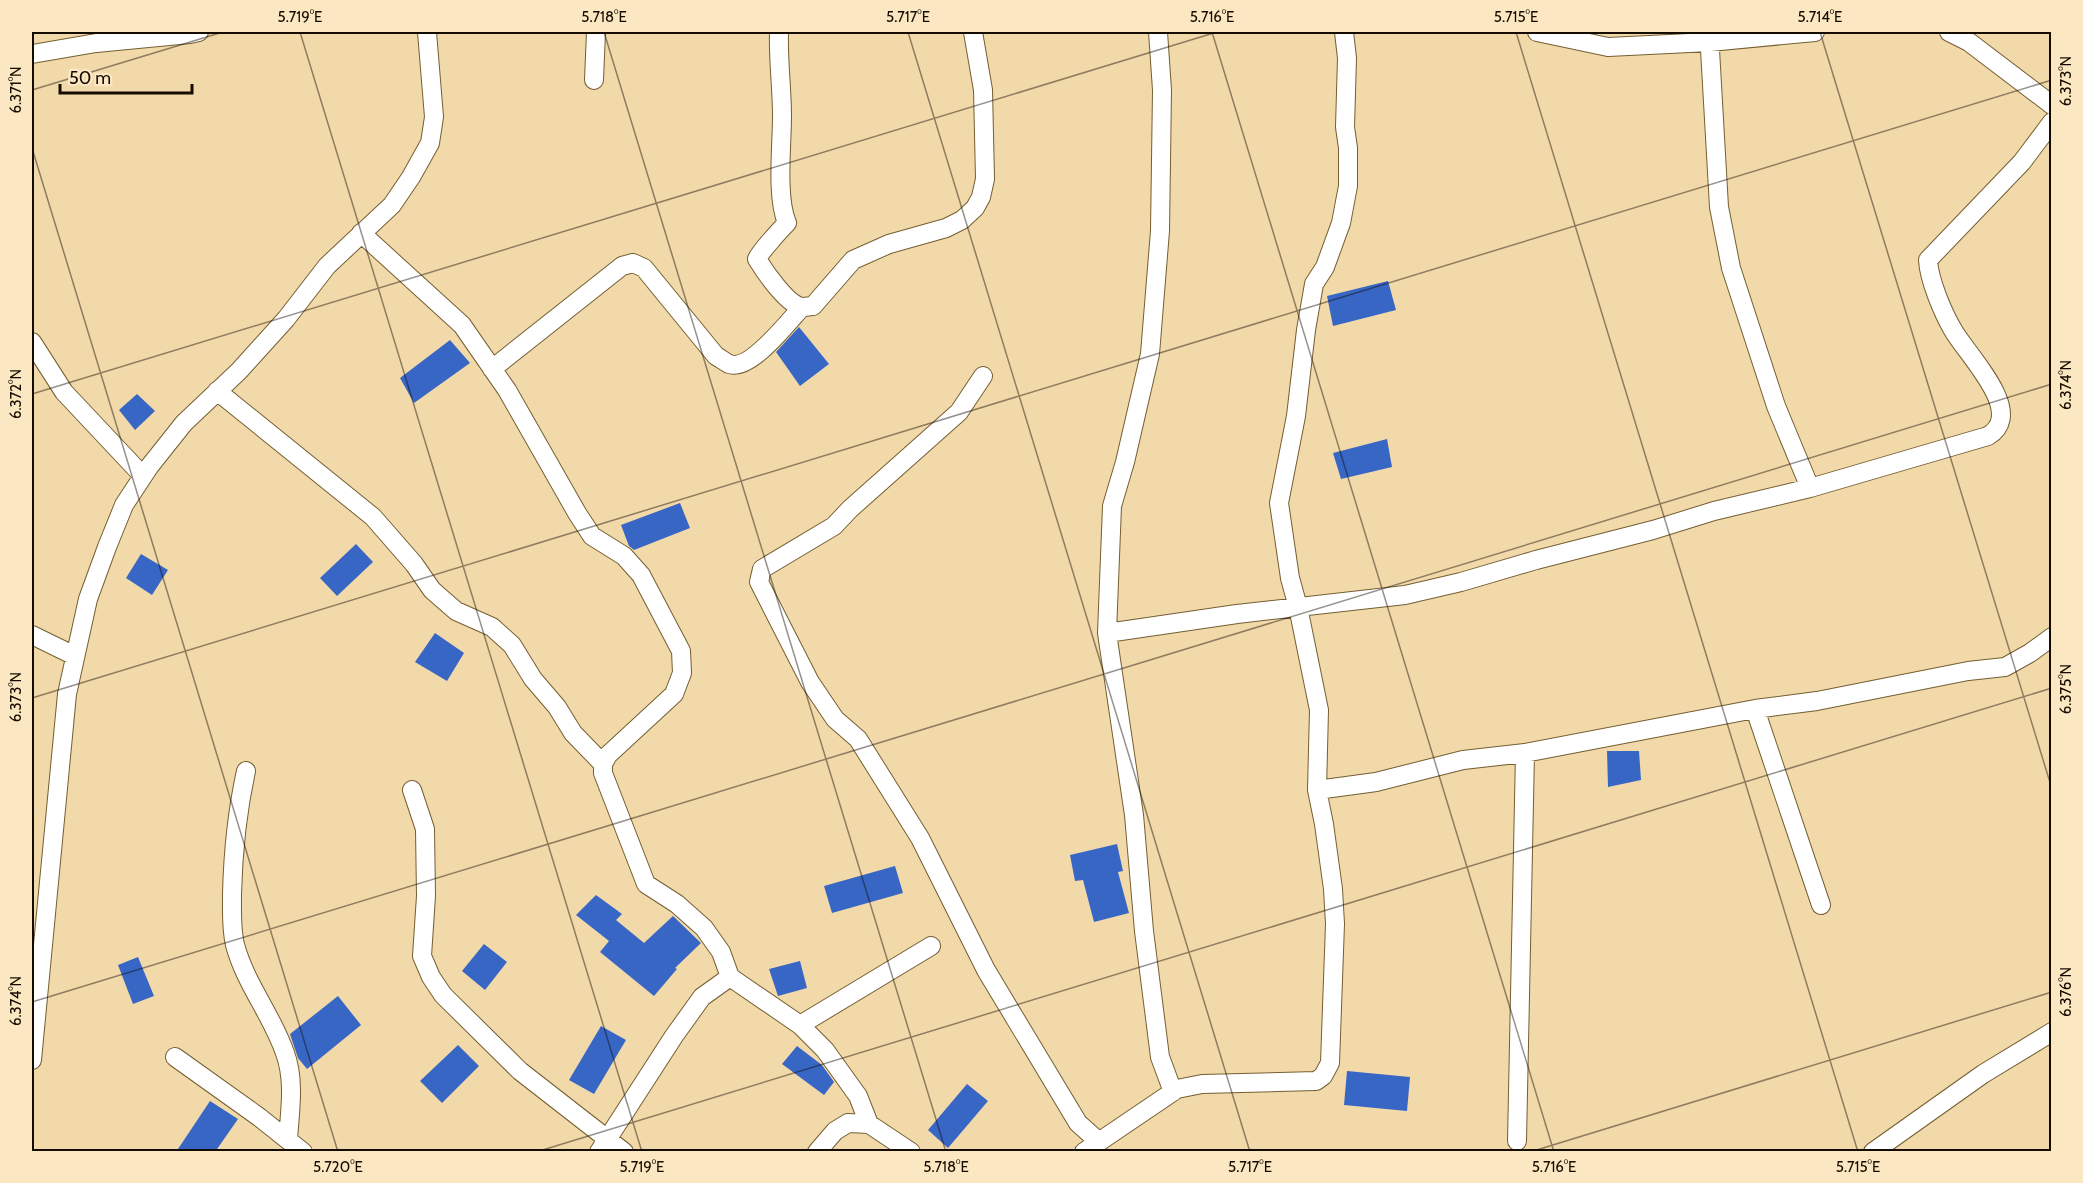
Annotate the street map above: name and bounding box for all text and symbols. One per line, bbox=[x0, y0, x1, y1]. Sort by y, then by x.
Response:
text: 5.719°E bbox=[278, 8, 322, 26]
text: 5.718°E bbox=[581, 8, 627, 26]
text: 5.717°E bbox=[886, 8, 930, 26]
text: 5.716°E bbox=[1190, 8, 1234, 26]
text: 5.715°E bbox=[1494, 8, 1538, 26]
text: 5.714°E bbox=[1798, 8, 1842, 26]
text: 6.373°N bbox=[2057, 56, 2075, 106]
scale bar bbox=[60, 57, 192, 95]
text: 6.371°N bbox=[7, 66, 25, 114]
text: 50 m bbox=[69, 67, 111, 89]
text: 6.374°N bbox=[2057, 360, 2075, 410]
text: 6.372°N bbox=[7, 369, 25, 419]
text: 6.375°N bbox=[2057, 664, 2075, 714]
text: 6.373°N bbox=[7, 672, 25, 722]
text: 6.376°N bbox=[2057, 967, 2075, 1017]
text: 6.374°N bbox=[7, 976, 25, 1026]
text: 5.720°E bbox=[313, 1158, 363, 1176]
text: 5.719°E bbox=[620, 1158, 664, 1176]
text: 5.718°E bbox=[923, 1158, 969, 1176]
text: 5.717°E bbox=[1228, 1158, 1272, 1176]
text: 5.716°E bbox=[1532, 1158, 1576, 1176]
text: 5.715°E bbox=[1836, 1158, 1880, 1176]

